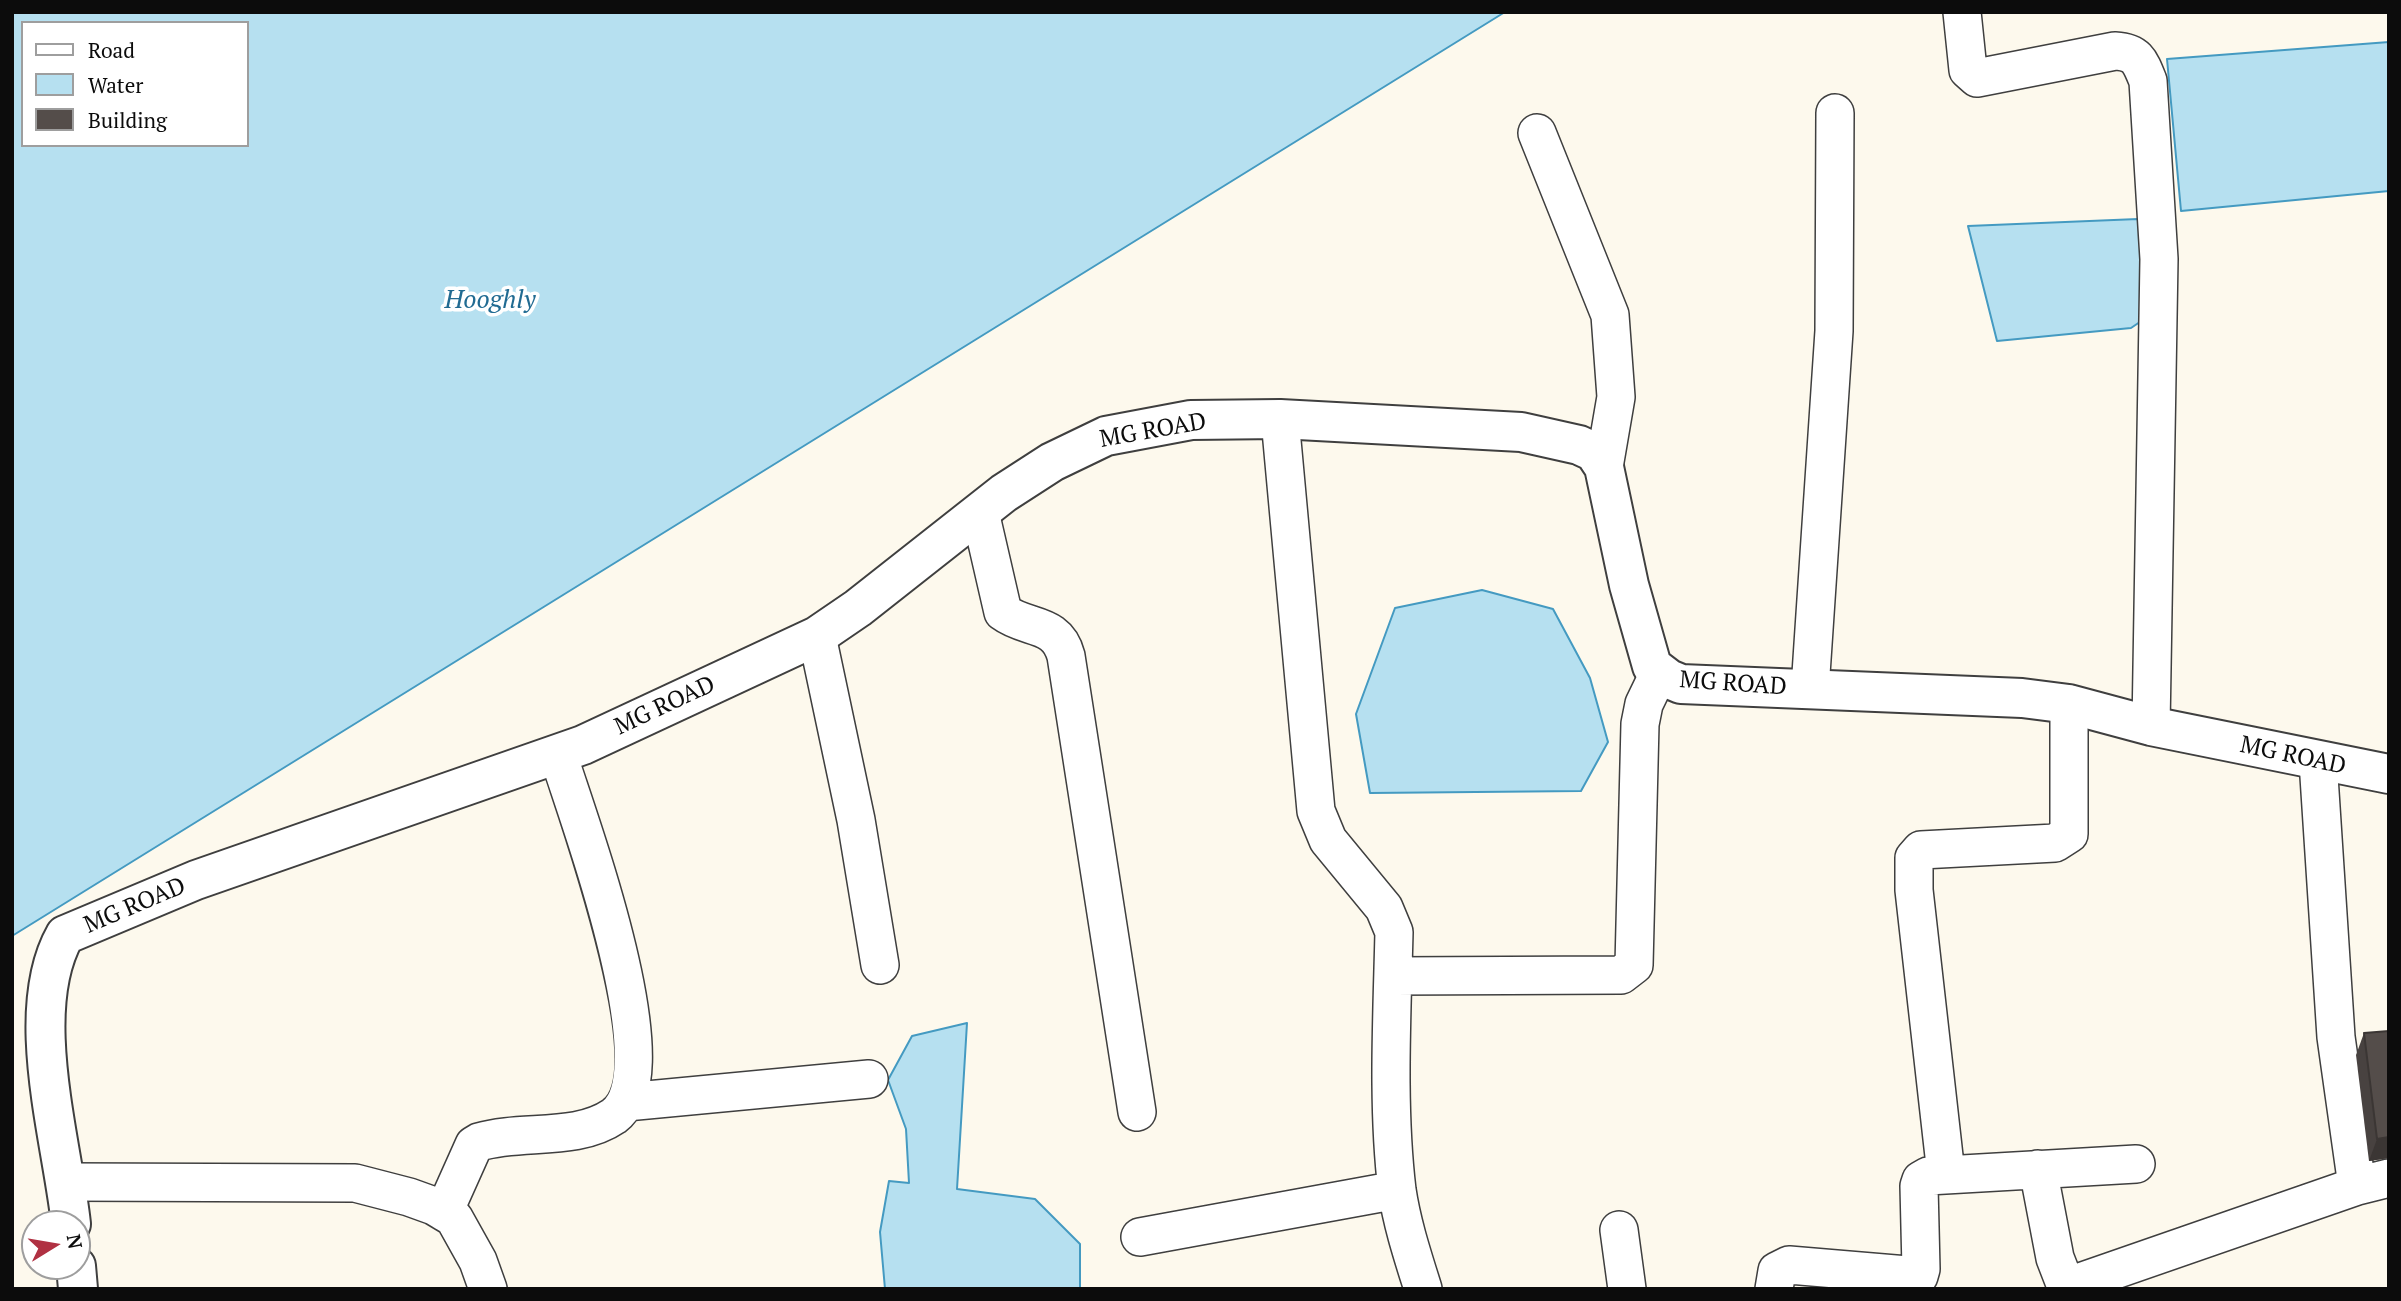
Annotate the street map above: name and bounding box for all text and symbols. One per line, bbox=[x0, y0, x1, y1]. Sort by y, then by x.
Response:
legend bbox=[21, 21, 248, 147]
text: Road bbox=[88, 36, 135, 64]
text: Water bbox=[88, 71, 143, 99]
text: Building bbox=[88, 106, 167, 134]
water label: Hooghly bbox=[444, 285, 536, 317]
street label: MG ROAD bbox=[1098, 407, 1208, 455]
street label: MG ROAD bbox=[1678, 666, 1788, 702]
street label: MG ROAD bbox=[610, 670, 720, 742]
street label: MG ROAD bbox=[2237, 731, 2349, 781]
street label: MG ROAD bbox=[80, 872, 190, 940]
north arrow bbox=[21, 1210, 91, 1280]
text: N bbox=[61, 1232, 89, 1251]

